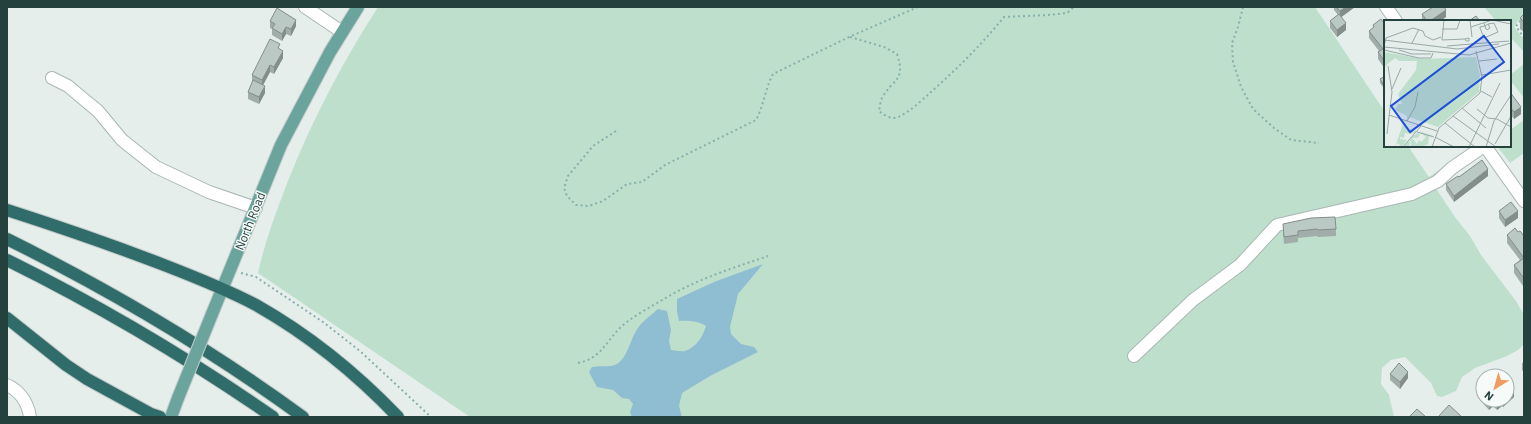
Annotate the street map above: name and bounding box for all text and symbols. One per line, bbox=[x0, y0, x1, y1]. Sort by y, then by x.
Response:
inset map bbox=[1384, 20, 1511, 147]
street label: North Road bbox=[232, 190, 268, 252]
north arrow bbox=[1475, 368, 1515, 408]
text: N bbox=[1482, 388, 1496, 404]

